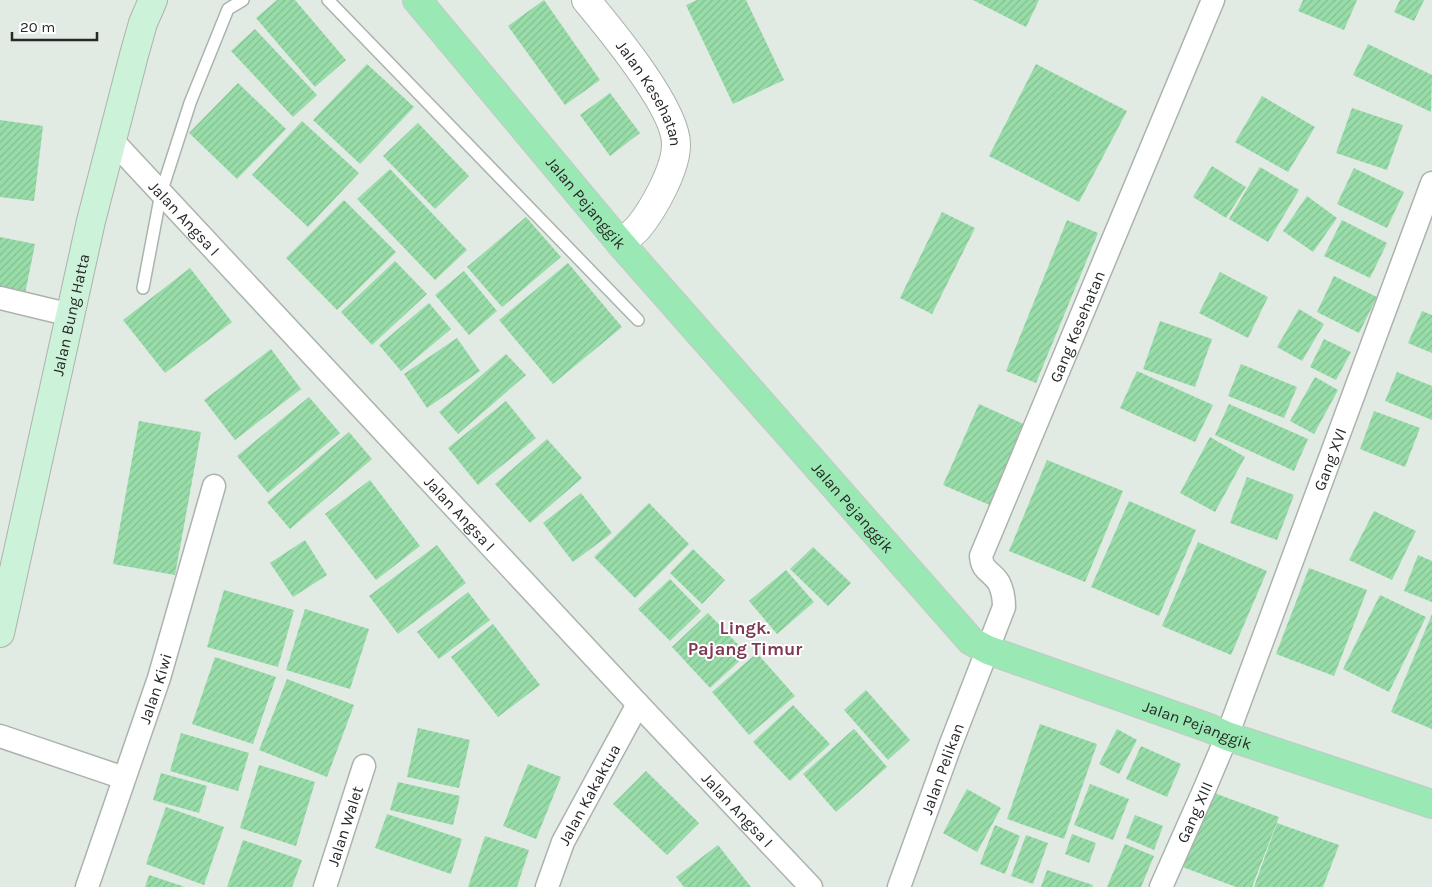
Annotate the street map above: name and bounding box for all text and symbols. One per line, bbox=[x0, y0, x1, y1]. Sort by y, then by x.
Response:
scale bar bbox=[12, 10, 98, 42]
text: 20 m bbox=[20, 18, 55, 36]
street label: Jalan Kesehatan bbox=[612, 37, 685, 147]
street label: Jalan Pejanggik bbox=[542, 153, 630, 253]
street label: Jalan Angsa I bbox=[145, 177, 224, 260]
street label: Jalan Bung Hatta bbox=[48, 252, 94, 378]
street label: Gang Kesehatan bbox=[1046, 268, 1109, 385]
street label: Gang XVI bbox=[1310, 425, 1350, 493]
street label: Jalan Pejanggik bbox=[808, 458, 898, 557]
street label: Jalan Angsa I bbox=[420, 472, 499, 555]
district label: Lingk. Pajang Timur bbox=[688, 617, 802, 660]
street label: Jalan Kiwi bbox=[135, 651, 176, 726]
street label: Jalan Pejanggik bbox=[1140, 696, 1254, 754]
street label: Jalan Pelikan bbox=[917, 720, 968, 817]
street label: Jalan Kakaktua bbox=[554, 741, 624, 848]
street label: Jalan Angsa I bbox=[698, 769, 777, 851]
street label: Gang XIII bbox=[1173, 779, 1217, 846]
street label: Jalan Walet bbox=[323, 784, 367, 869]

